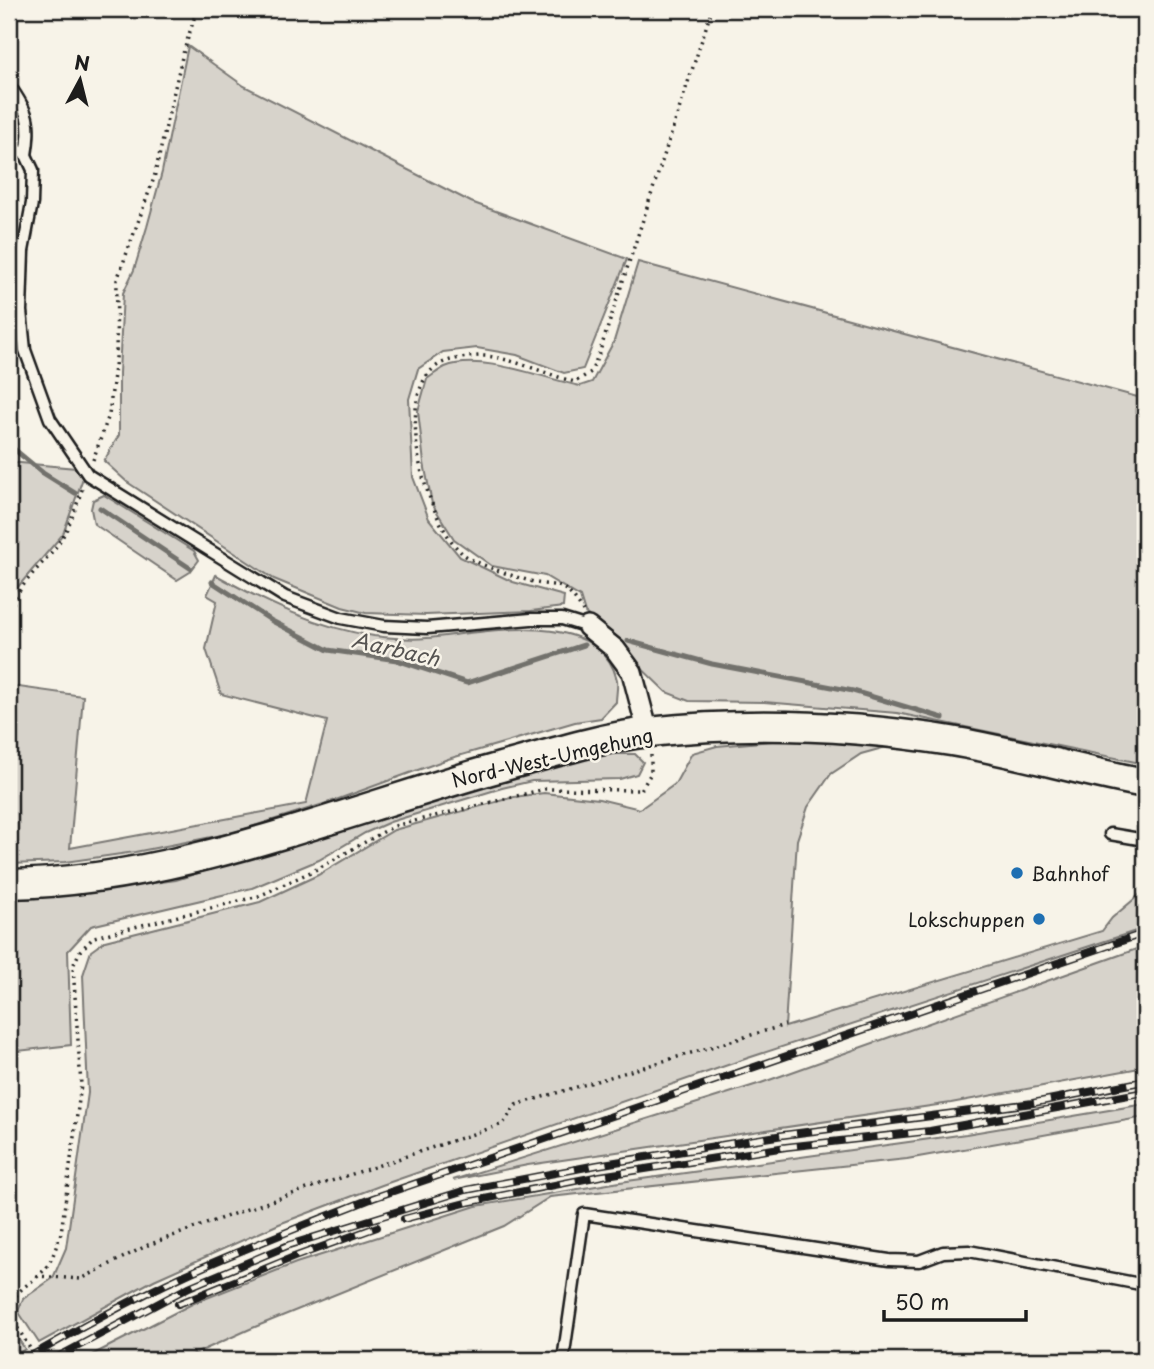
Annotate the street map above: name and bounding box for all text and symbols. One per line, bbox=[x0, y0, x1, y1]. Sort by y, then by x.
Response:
north arrow bbox=[46, 46, 116, 116]
text: N bbox=[73, 47, 91, 77]
water label: Aarbach bbox=[349, 622, 443, 674]
street label: Nord-West-Umgehung bbox=[448, 720, 656, 794]
place label: Bahnhof bbox=[1031, 859, 1111, 887]
marker: Bahnhof bbox=[1009, 865, 1025, 881]
place label: Lokschuppen bbox=[908, 905, 1025, 933]
marker: Lokschuppen bbox=[1031, 911, 1047, 927]
scale bar bbox=[884, 1278, 1026, 1322]
text: 50 m bbox=[895, 1285, 949, 1317]

